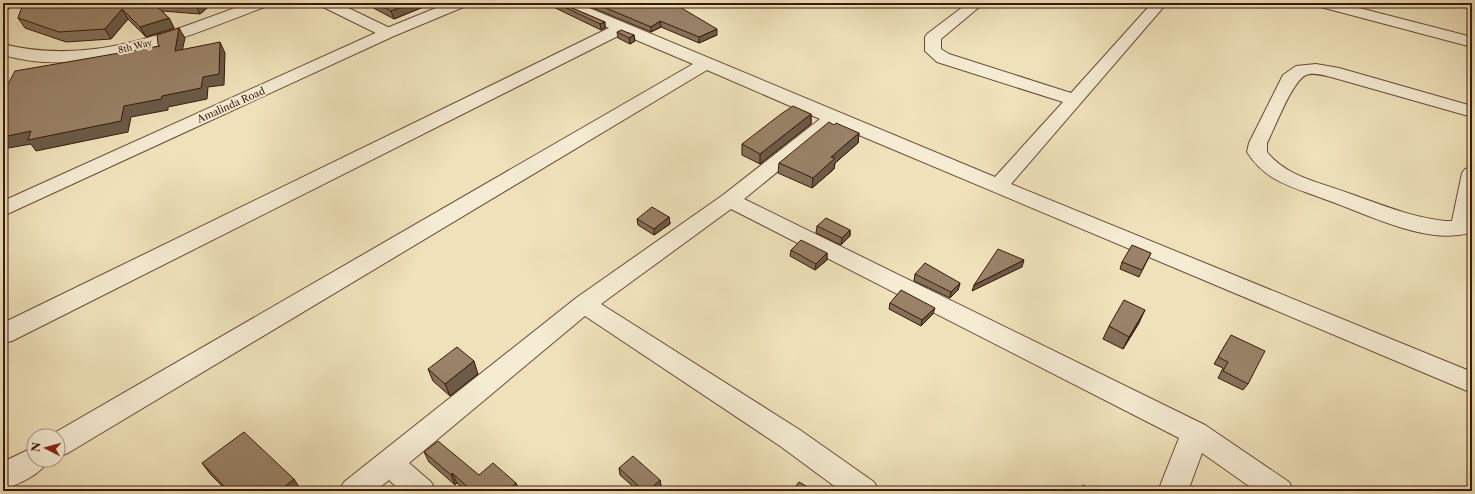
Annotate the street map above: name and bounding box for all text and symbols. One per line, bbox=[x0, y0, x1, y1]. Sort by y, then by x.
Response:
street label: 8th Way bbox=[117, 36, 154, 56]
street label: Amalinda Road bbox=[194, 84, 267, 126]
north arrow bbox=[26, 428, 66, 468]
text: N bbox=[29, 441, 44, 452]

